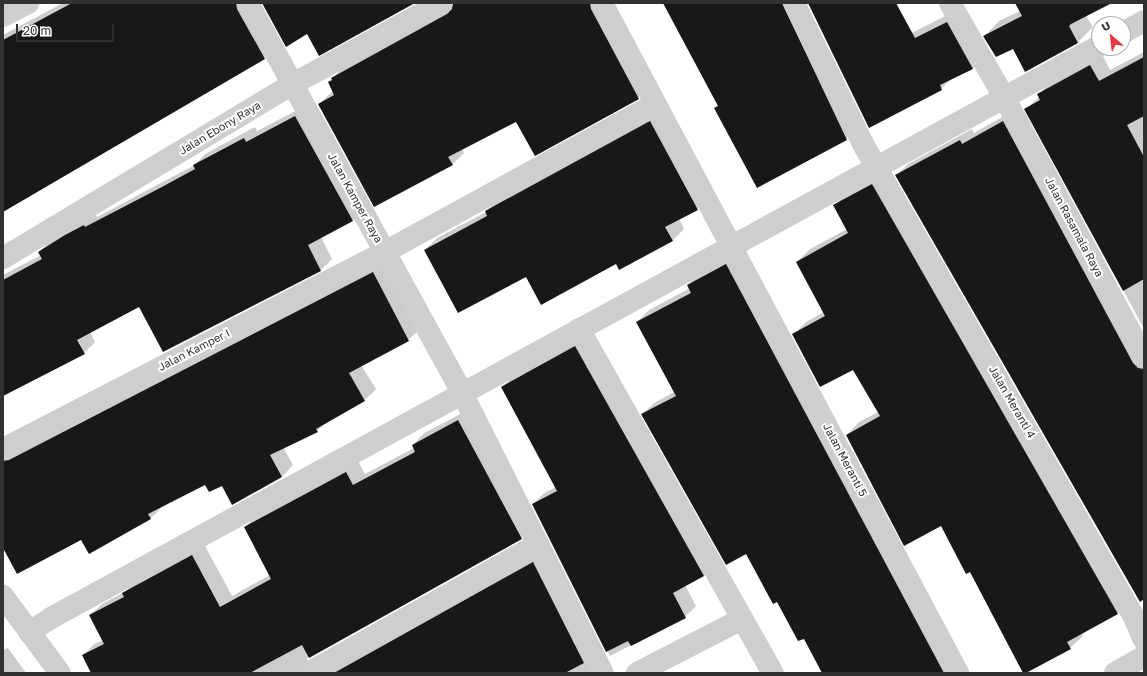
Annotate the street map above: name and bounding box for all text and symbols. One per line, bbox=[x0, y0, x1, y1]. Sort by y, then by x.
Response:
scale bar bbox=[18, 16, 116, 42]
north arrow bbox=[1091, 16, 1131, 56]
text: U bbox=[1099, 18, 1112, 33]
text: 20 m bbox=[23, 23, 51, 38]
street label: Jalan Ebony Raya bbox=[177, 99, 263, 157]
street label: Jalan Kamper Raya bbox=[325, 151, 385, 245]
street label: Jalan Rasamala Raya bbox=[1042, 175, 1106, 279]
street label: Jalan Kamper I bbox=[156, 326, 232, 374]
street label: Jalan Meranti 4 bbox=[986, 364, 1038, 440]
street label: Jalan Meranti 5 bbox=[820, 421, 870, 499]

